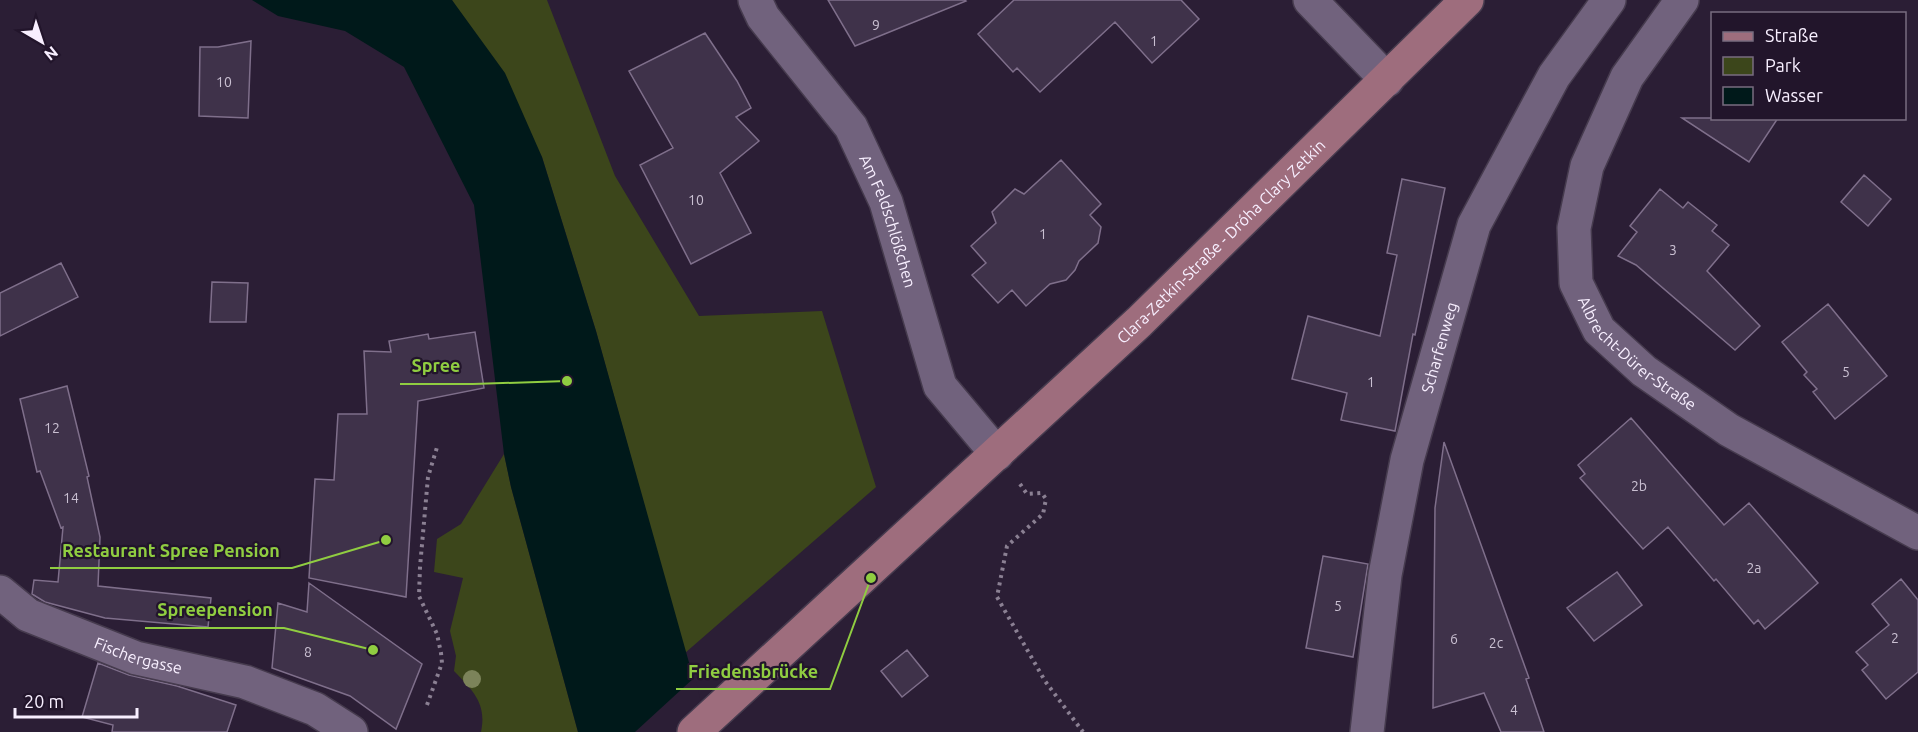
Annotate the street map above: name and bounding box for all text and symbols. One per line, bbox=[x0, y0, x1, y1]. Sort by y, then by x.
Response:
north arrow bbox=[12, 12, 72, 72]
legend bbox=[1711, 12, 1906, 120]
house number: 9 bbox=[872, 17, 880, 33]
text: Straße bbox=[1765, 25, 1818, 45]
house number: 1 bbox=[1150, 33, 1158, 49]
text: N bbox=[41, 43, 62, 64]
text: Park bbox=[1765, 55, 1801, 75]
house number: 10 bbox=[216, 74, 232, 90]
text: Wasser bbox=[1765, 85, 1823, 105]
street label: Clara-Zetkin-Straße - Dróha Clary Zetkin bbox=[1113, 136, 1329, 347]
street label: Am Feldschlößchen bbox=[856, 152, 920, 290]
house number: 10 bbox=[688, 192, 704, 208]
house number: 1 bbox=[1039, 226, 1047, 242]
house number: 3 bbox=[1669, 242, 1677, 258]
street label: Albrecht-Dürer-Straße bbox=[1575, 293, 1700, 414]
street label: Scharfenweg bbox=[1418, 300, 1461, 395]
callout: Spree bbox=[400, 348, 473, 384]
text: Spree bbox=[411, 355, 461, 375]
house number: 5 bbox=[1842, 364, 1850, 380]
house number: 1 bbox=[1367, 374, 1375, 390]
house number: 12 bbox=[44, 420, 60, 436]
house number: 2b bbox=[1631, 478, 1647, 494]
house number: 14 bbox=[63, 490, 79, 506]
callout: Restaurant Spree Pension bbox=[50, 532, 292, 568]
text: Restaurant Spree Pension bbox=[62, 540, 280, 560]
house number: 2a bbox=[1746, 560, 1762, 576]
callout: Spreepension bbox=[145, 592, 284, 628]
house number: 5 bbox=[1334, 598, 1342, 614]
text: Spreepension bbox=[157, 599, 273, 619]
house number: 2 bbox=[1891, 630, 1899, 646]
house number: 6 bbox=[1450, 631, 1458, 647]
street label: Fischergasse bbox=[92, 633, 184, 677]
house number: 2c bbox=[1489, 635, 1504, 651]
house number: 8 bbox=[304, 644, 312, 660]
callout: Friedensbrücke bbox=[676, 653, 830, 689]
text: Friedensbrücke bbox=[688, 661, 818, 681]
scale bar bbox=[15, 681, 136, 719]
text: 20 m bbox=[24, 691, 64, 711]
house number: 4 bbox=[1510, 702, 1518, 718]

